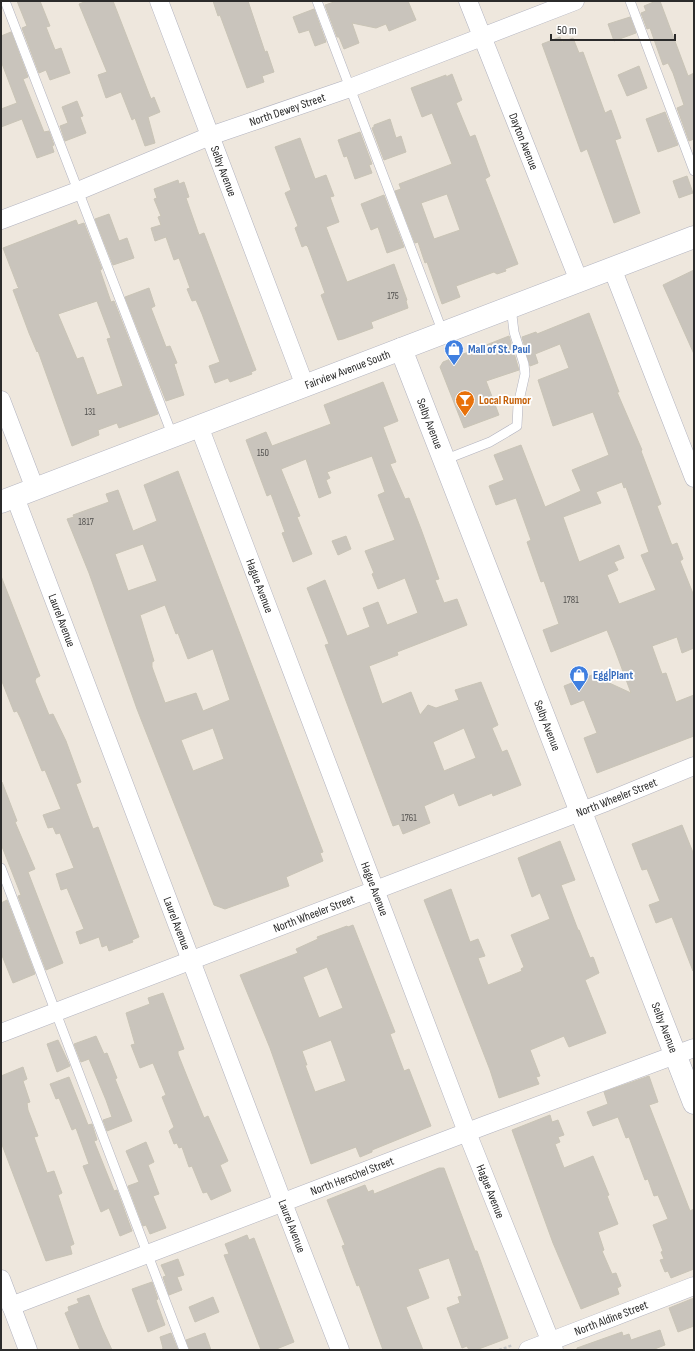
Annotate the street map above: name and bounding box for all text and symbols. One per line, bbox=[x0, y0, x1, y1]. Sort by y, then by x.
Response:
scale bar bbox=[551, 16, 675, 42]
text: 50 m bbox=[557, 23, 577, 38]
street label: North Dewey Street bbox=[247, 89, 328, 129]
street label: Dayton Avenue bbox=[506, 111, 542, 172]
street label: Selby Avenue bbox=[207, 144, 240, 199]
house number: 175 bbox=[387, 290, 399, 302]
shop icon: Mall of St. Paul bbox=[443, 338, 465, 366]
place label: Mall of St. Paul bbox=[468, 342, 530, 357]
street label: Fairview Avenue South bbox=[303, 346, 392, 393]
bar icon: Local Rumor bbox=[454, 389, 476, 417]
place label: Local Rumor bbox=[479, 393, 531, 408]
street label: Selby Avenue bbox=[413, 396, 447, 451]
house number: 131 bbox=[84, 406, 96, 418]
house number: 150 bbox=[257, 447, 269, 459]
house number: 1817 bbox=[78, 516, 94, 528]
street label: Hague Avenue bbox=[243, 557, 277, 615]
street label: Laurel Avenue bbox=[45, 592, 79, 649]
house number: 1781 bbox=[563, 594, 579, 606]
shop icon: Egg|Plant bbox=[568, 664, 590, 692]
place label: Egg|Plant bbox=[593, 668, 633, 683]
street label: Selby Avenue bbox=[531, 698, 564, 753]
street label: North Wheeler Street bbox=[574, 774, 659, 820]
house number: 1761 bbox=[401, 812, 417, 824]
street label: Hague Avenue bbox=[358, 860, 392, 918]
street label: North Wheeler Street bbox=[271, 891, 357, 936]
street label: Laurel Avenue bbox=[160, 895, 194, 952]
street label: Selby Avenue bbox=[648, 1000, 681, 1055]
street label: North Herschel Street bbox=[308, 1153, 396, 1199]
street label: Hague Avenue bbox=[473, 1162, 508, 1221]
street label: Laurel Avenue bbox=[275, 1198, 309, 1255]
street label: North Aldine Street bbox=[572, 1297, 650, 1339]

